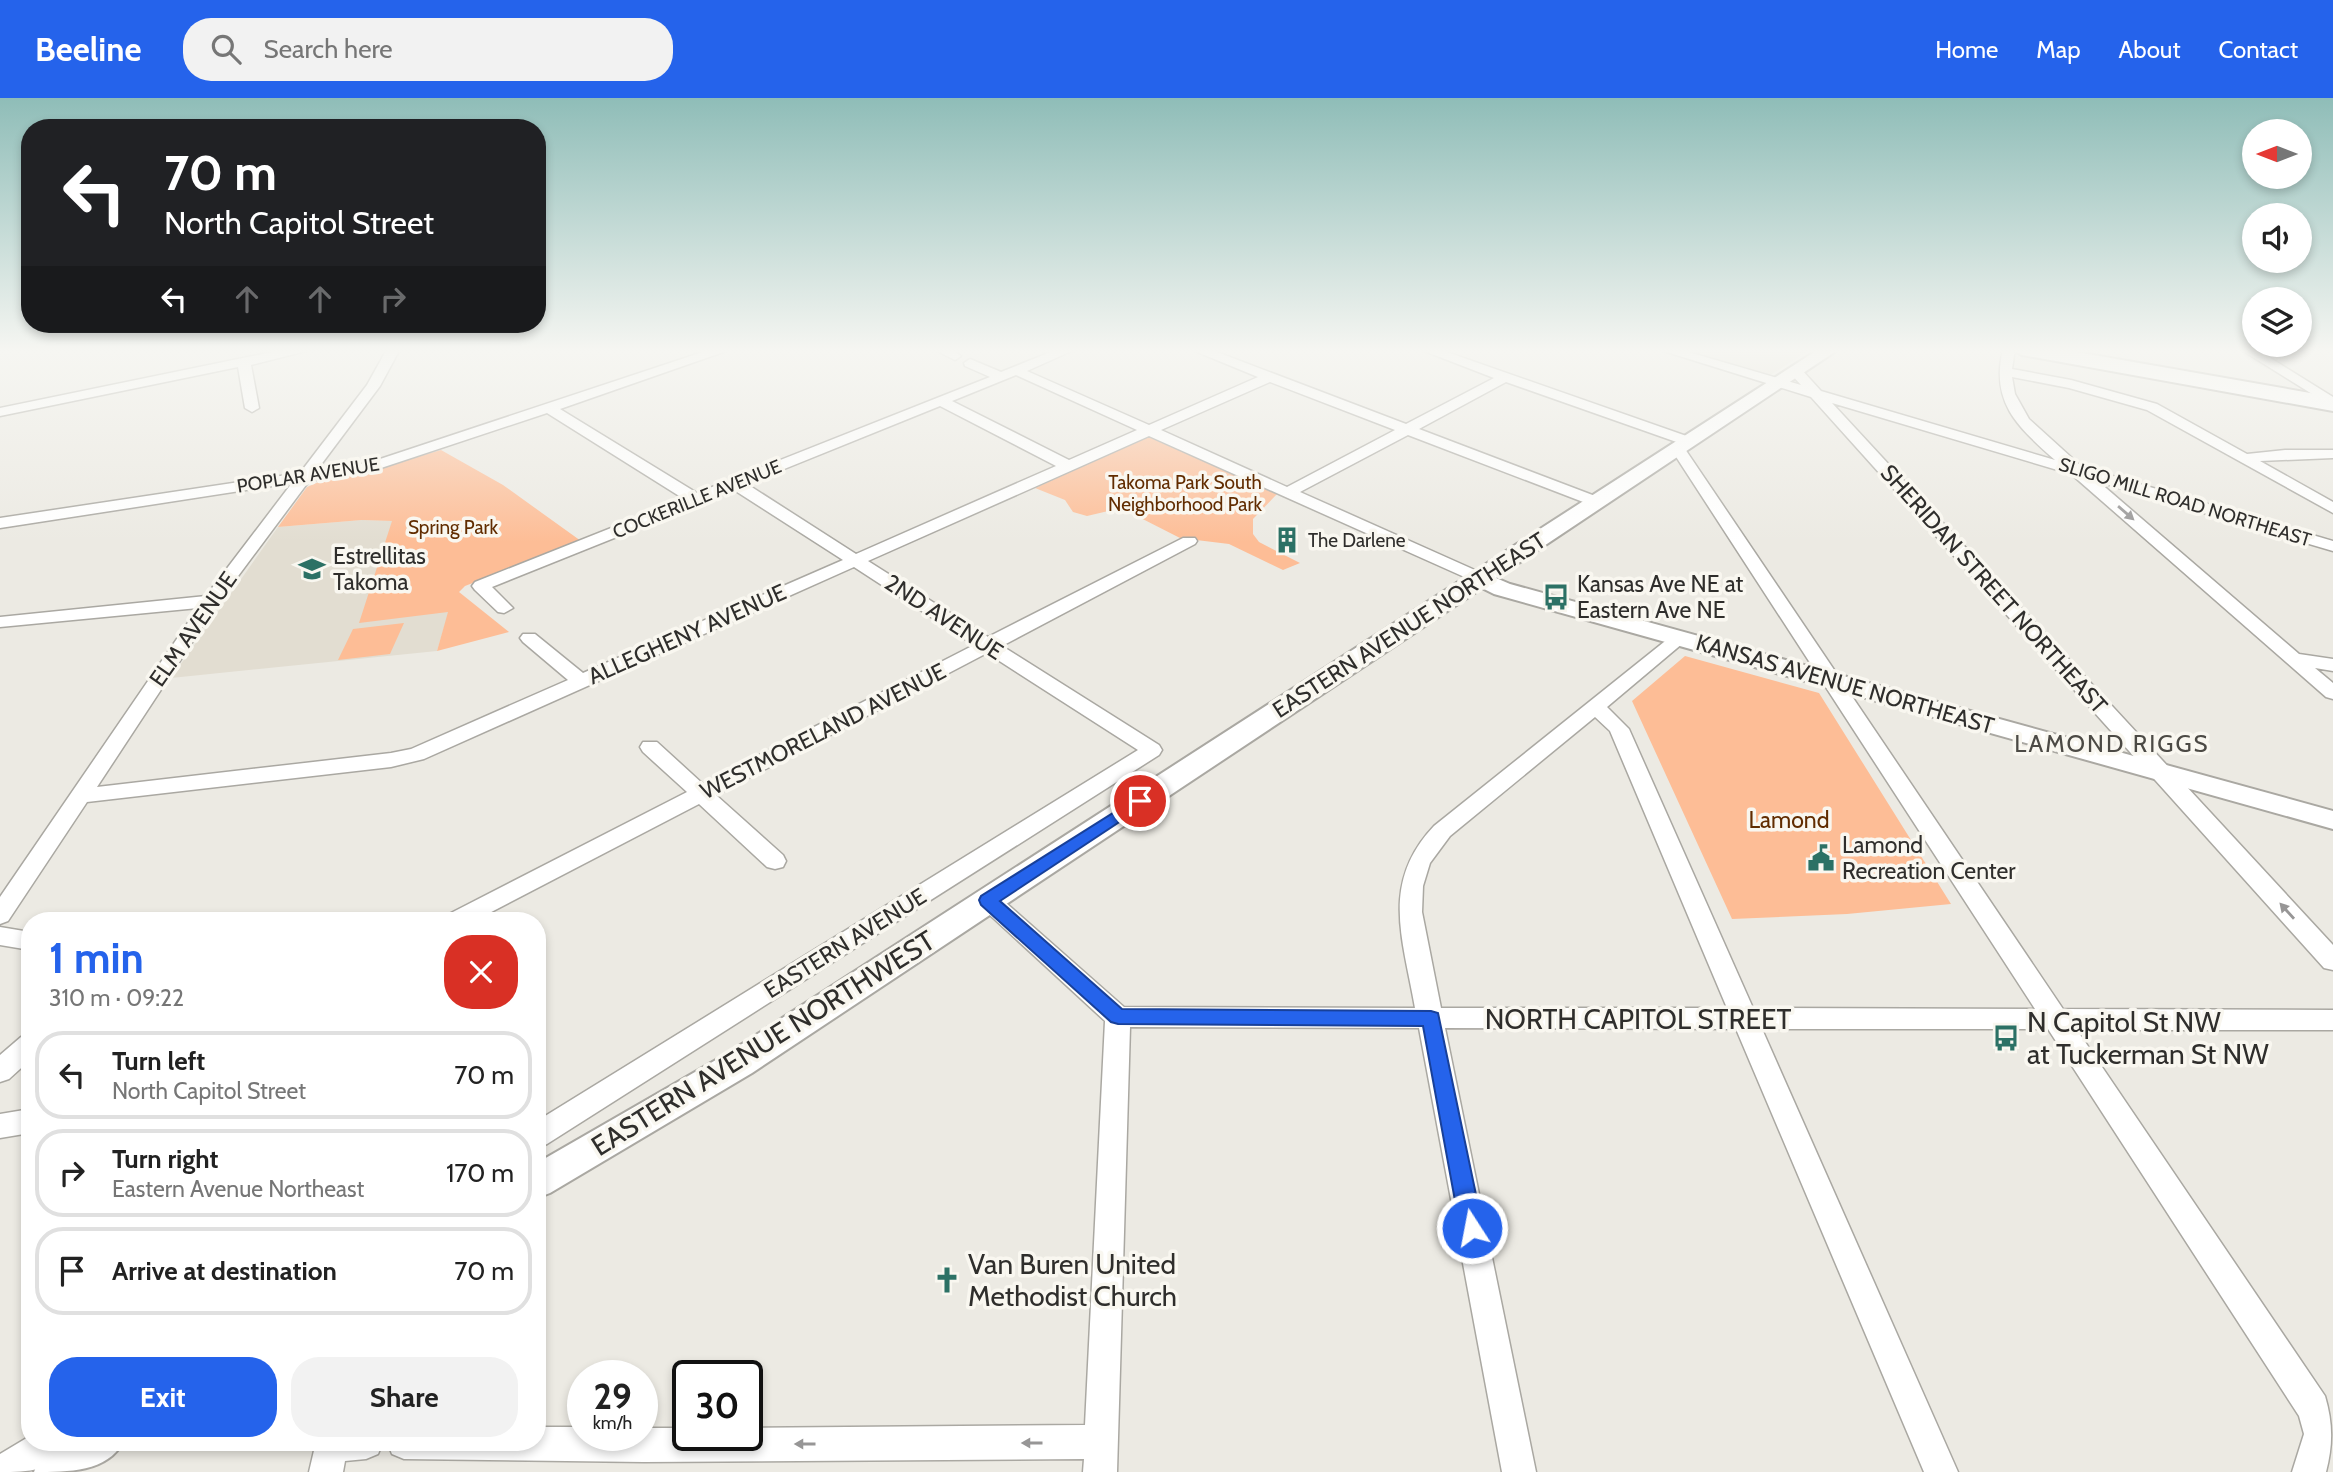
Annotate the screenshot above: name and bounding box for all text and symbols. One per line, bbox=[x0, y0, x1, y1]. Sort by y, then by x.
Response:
search box bbox=[183, 18, 673, 81]
text: Beeline bbox=[35, 29, 141, 69]
icon: search bbox=[207, 30, 245, 68]
text: Search here bbox=[263, 33, 393, 65]
text: Home bbox=[1935, 35, 1998, 64]
text: Map bbox=[2036, 35, 2081, 64]
text: About bbox=[2119, 35, 2181, 64]
text: Contact bbox=[2219, 35, 2298, 64]
north arrow bbox=[2242, 119, 2312, 189]
map controls bbox=[2242, 119, 2312, 357]
text: 70 m bbox=[164, 143, 277, 202]
icon: left bbox=[49, 147, 140, 238]
text: North Capitol Street bbox=[164, 203, 434, 242]
button: sound bbox=[2242, 203, 2312, 273]
icon: left bbox=[155, 280, 193, 318]
icon: ahead bbox=[228, 280, 266, 318]
icon: ahead bbox=[301, 280, 339, 318]
icon: right bbox=[374, 280, 412, 318]
button: layers bbox=[2242, 287, 2312, 357]
street label: POPLAR AVENUE bbox=[235, 452, 381, 498]
street label: SLIGO MILL ROAD NORTHEAST bbox=[2056, 453, 2314, 551]
street label: COCKERILLE AVENUE bbox=[609, 455, 785, 543]
street label: SHERIDAN STREET NORTHEAST bbox=[1875, 459, 2113, 719]
park label: Takoma Park South Neighborhood Park bbox=[1108, 471, 1262, 516]
one-way arrow bbox=[2117, 505, 2134, 520]
park label: Spring Park bbox=[408, 516, 499, 539]
building icon: The Darlene bbox=[1272, 525, 1302, 555]
street label: EASTERN AVENUE NORTHEAST bbox=[1267, 526, 1551, 724]
place label: The Darlene bbox=[1308, 529, 1406, 552]
place label: Estrellitas Takoma bbox=[333, 542, 426, 596]
school or university icon: Estrellitas Takoma bbox=[297, 554, 327, 584]
street label: ELM AVENUE bbox=[143, 566, 243, 692]
street label: 2ND AVENUE bbox=[880, 568, 1008, 666]
place label: Kansas Ave NE at Eastern Ave NE bbox=[1577, 570, 1744, 624]
street label: ALLEGHENY AVENUE bbox=[584, 578, 790, 690]
bus stop icon: Kansas Ave NE at Eastern Ave NE bbox=[1541, 582, 1571, 612]
street label: KANSAS AVENUE NORTHEAST bbox=[1693, 628, 1997, 740]
street label: WESTMORELAND AVENUE bbox=[696, 657, 950, 805]
district label: LAMOND RIGGS bbox=[2014, 729, 2210, 758]
pin bbox=[1110, 771, 1170, 831]
icon: arrive bbox=[1121, 782, 1159, 820]
park label: Lamond bbox=[1748, 806, 1830, 834]
place label: Lamond Recreation Center bbox=[1842, 831, 2016, 885]
public building icon: Lamond Recreation Center bbox=[1806, 843, 1836, 873]
street label: EASTERN AVENUE bbox=[759, 882, 931, 1004]
one-way arrow bbox=[2279, 902, 2295, 920]
street label: EASTERN AVENUE NORTHWEST bbox=[585, 923, 941, 1163]
text: 1 min bbox=[49, 932, 144, 984]
button: close bbox=[444, 935, 518, 1009]
text: 310 m · 09:22 bbox=[49, 984, 184, 1012]
street label: NORTH CAPITOL STREET bbox=[1485, 1002, 1791, 1036]
place label: N Capitol St NW at Tuckerman St NW bbox=[2027, 1005, 2269, 1071]
bus stop icon: N Capitol St NW at Tuckerman St NW bbox=[1991, 1023, 2021, 1053]
text: Turn left bbox=[112, 1045, 205, 1077]
icon: left bbox=[53, 1056, 91, 1094]
text: 70 m bbox=[454, 1059, 514, 1091]
text: North Capitol Street bbox=[112, 1077, 306, 1105]
text: Turn right bbox=[112, 1143, 218, 1175]
icon: right bbox=[53, 1154, 91, 1192]
text: 170 m bbox=[446, 1157, 514, 1189]
text: Eastern Avenue Northeast bbox=[112, 1175, 364, 1203]
position arrow bbox=[1435, 1191, 1509, 1265]
place label: Van Buren United Methodist Church bbox=[968, 1247, 1177, 1313]
icon: arrive bbox=[53, 1252, 91, 1290]
text: Arrive at destination bbox=[112, 1255, 337, 1287]
text: 70 m bbox=[454, 1255, 514, 1287]
church icon: Van Buren United Methodist Church bbox=[932, 1265, 962, 1295]
button: Exit bbox=[49, 1357, 277, 1437]
button: Share bbox=[291, 1357, 518, 1437]
speed limit sign: 30 bbox=[672, 1360, 763, 1451]
text: 29 bbox=[593, 1375, 632, 1418]
text: km/h bbox=[593, 1412, 632, 1434]
one-way arrow bbox=[1021, 1437, 1043, 1449]
one-way arrow bbox=[794, 1438, 816, 1450]

